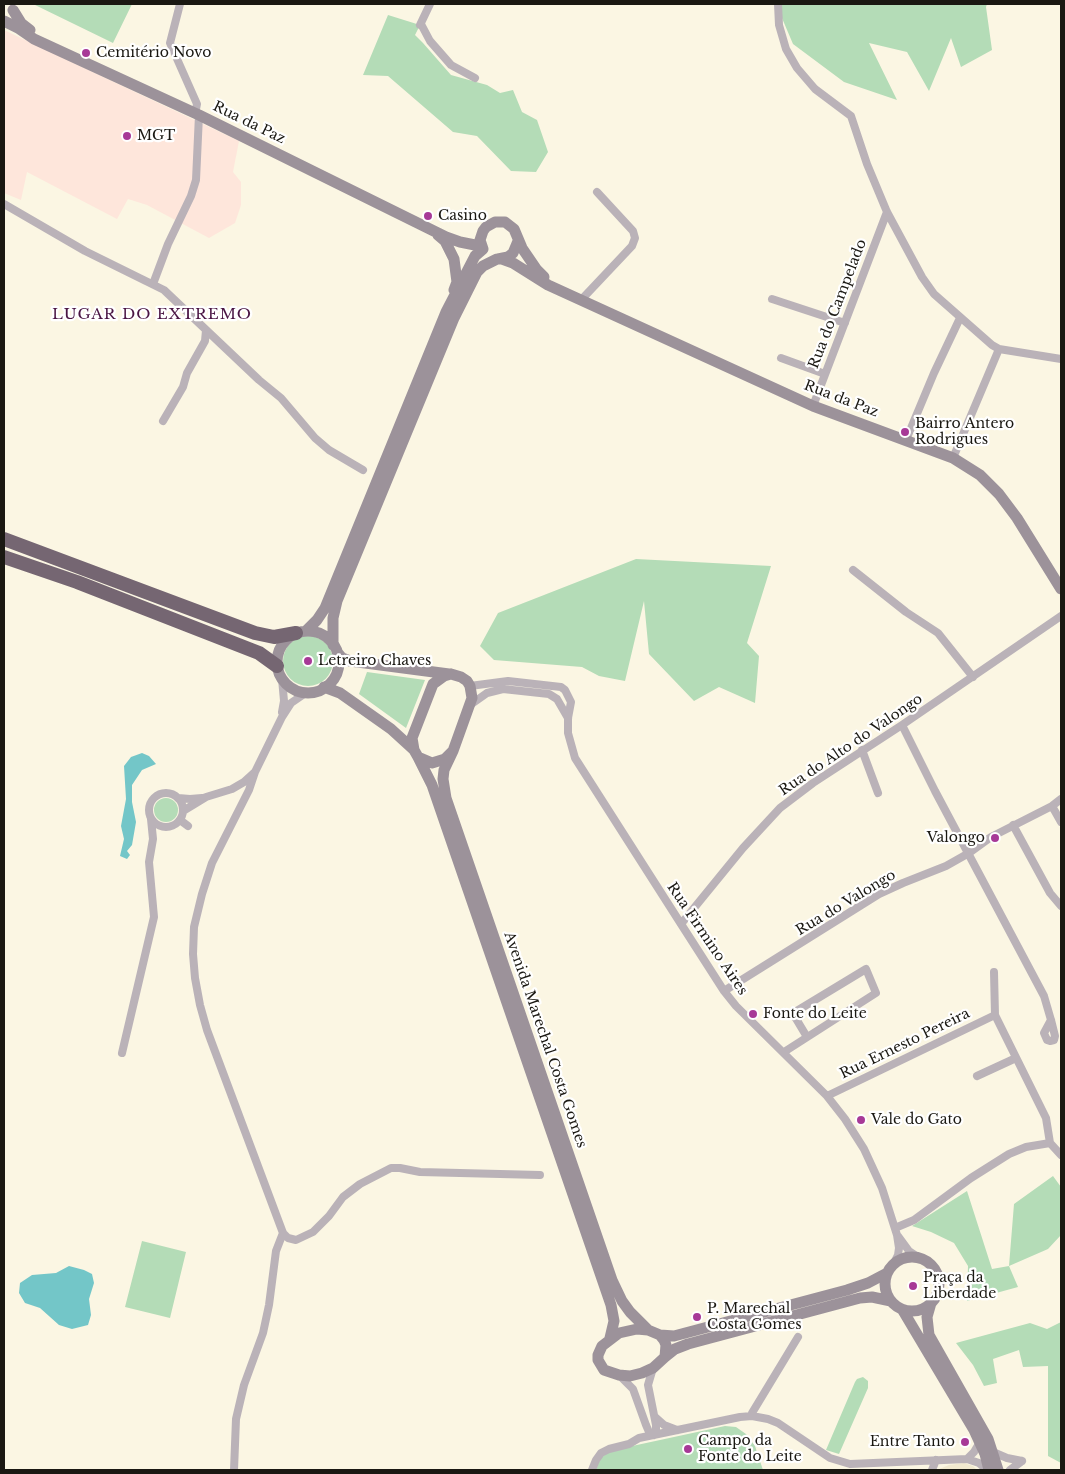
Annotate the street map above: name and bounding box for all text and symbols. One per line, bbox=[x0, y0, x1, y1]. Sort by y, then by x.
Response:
place label: Cemitério Novo bbox=[96, 45, 211, 61]
marker: Cemitério Novo bbox=[80, 47, 92, 59]
street label: Rua da Paz bbox=[210, 98, 288, 148]
place label: MGT bbox=[137, 128, 175, 144]
marker: MGT bbox=[121, 130, 133, 142]
place label: Casino bbox=[438, 208, 487, 224]
marker: Casino bbox=[422, 210, 434, 222]
street label: Rua do Campelado bbox=[806, 237, 870, 371]
district label: LUGAR DO EXTREMO bbox=[50, 306, 254, 324]
street label: Rua da Paz bbox=[801, 377, 881, 421]
place label: Bairro Antero Rodrigues bbox=[915, 416, 1014, 448]
marker: Bairro Antero Rodrigues bbox=[899, 426, 911, 438]
place label: Letreiro Chaves bbox=[318, 653, 431, 669]
marker: Letreiro Chaves bbox=[302, 655, 314, 667]
street label: Rua do Alto do Valongo bbox=[776, 691, 926, 799]
place label: Valongo bbox=[927, 830, 985, 846]
marker: Valongo bbox=[989, 832, 1001, 844]
street label: Rua do Valongo bbox=[793, 867, 899, 939]
street label: Rua Firmino Aires bbox=[663, 880, 751, 998]
street label: Avenida Marechal Costa Gomes bbox=[500, 930, 590, 1150]
street label: Rua Ernesto Pereira bbox=[837, 1005, 973, 1083]
place label: Fonte do Leite bbox=[763, 1006, 867, 1022]
marker: Fonte do Leite bbox=[747, 1008, 759, 1020]
place label: Vale do Gato bbox=[871, 1112, 962, 1128]
marker: Vale do Gato bbox=[855, 1114, 867, 1126]
place label: Praça da Liberdade bbox=[923, 1270, 996, 1302]
marker: Praça da Liberdade bbox=[907, 1280, 919, 1292]
place label: P. Marechal Costa Gomes bbox=[707, 1301, 802, 1334]
marker: P. Marechal Costa Gomes bbox=[691, 1311, 703, 1323]
place label: Campo da Fonte do Leite bbox=[698, 1433, 802, 1465]
place label: Entre Tanto bbox=[870, 1434, 955, 1450]
marker: Entre Tanto bbox=[959, 1436, 971, 1448]
marker: Campo da Fonte do Leite bbox=[682, 1443, 694, 1455]

